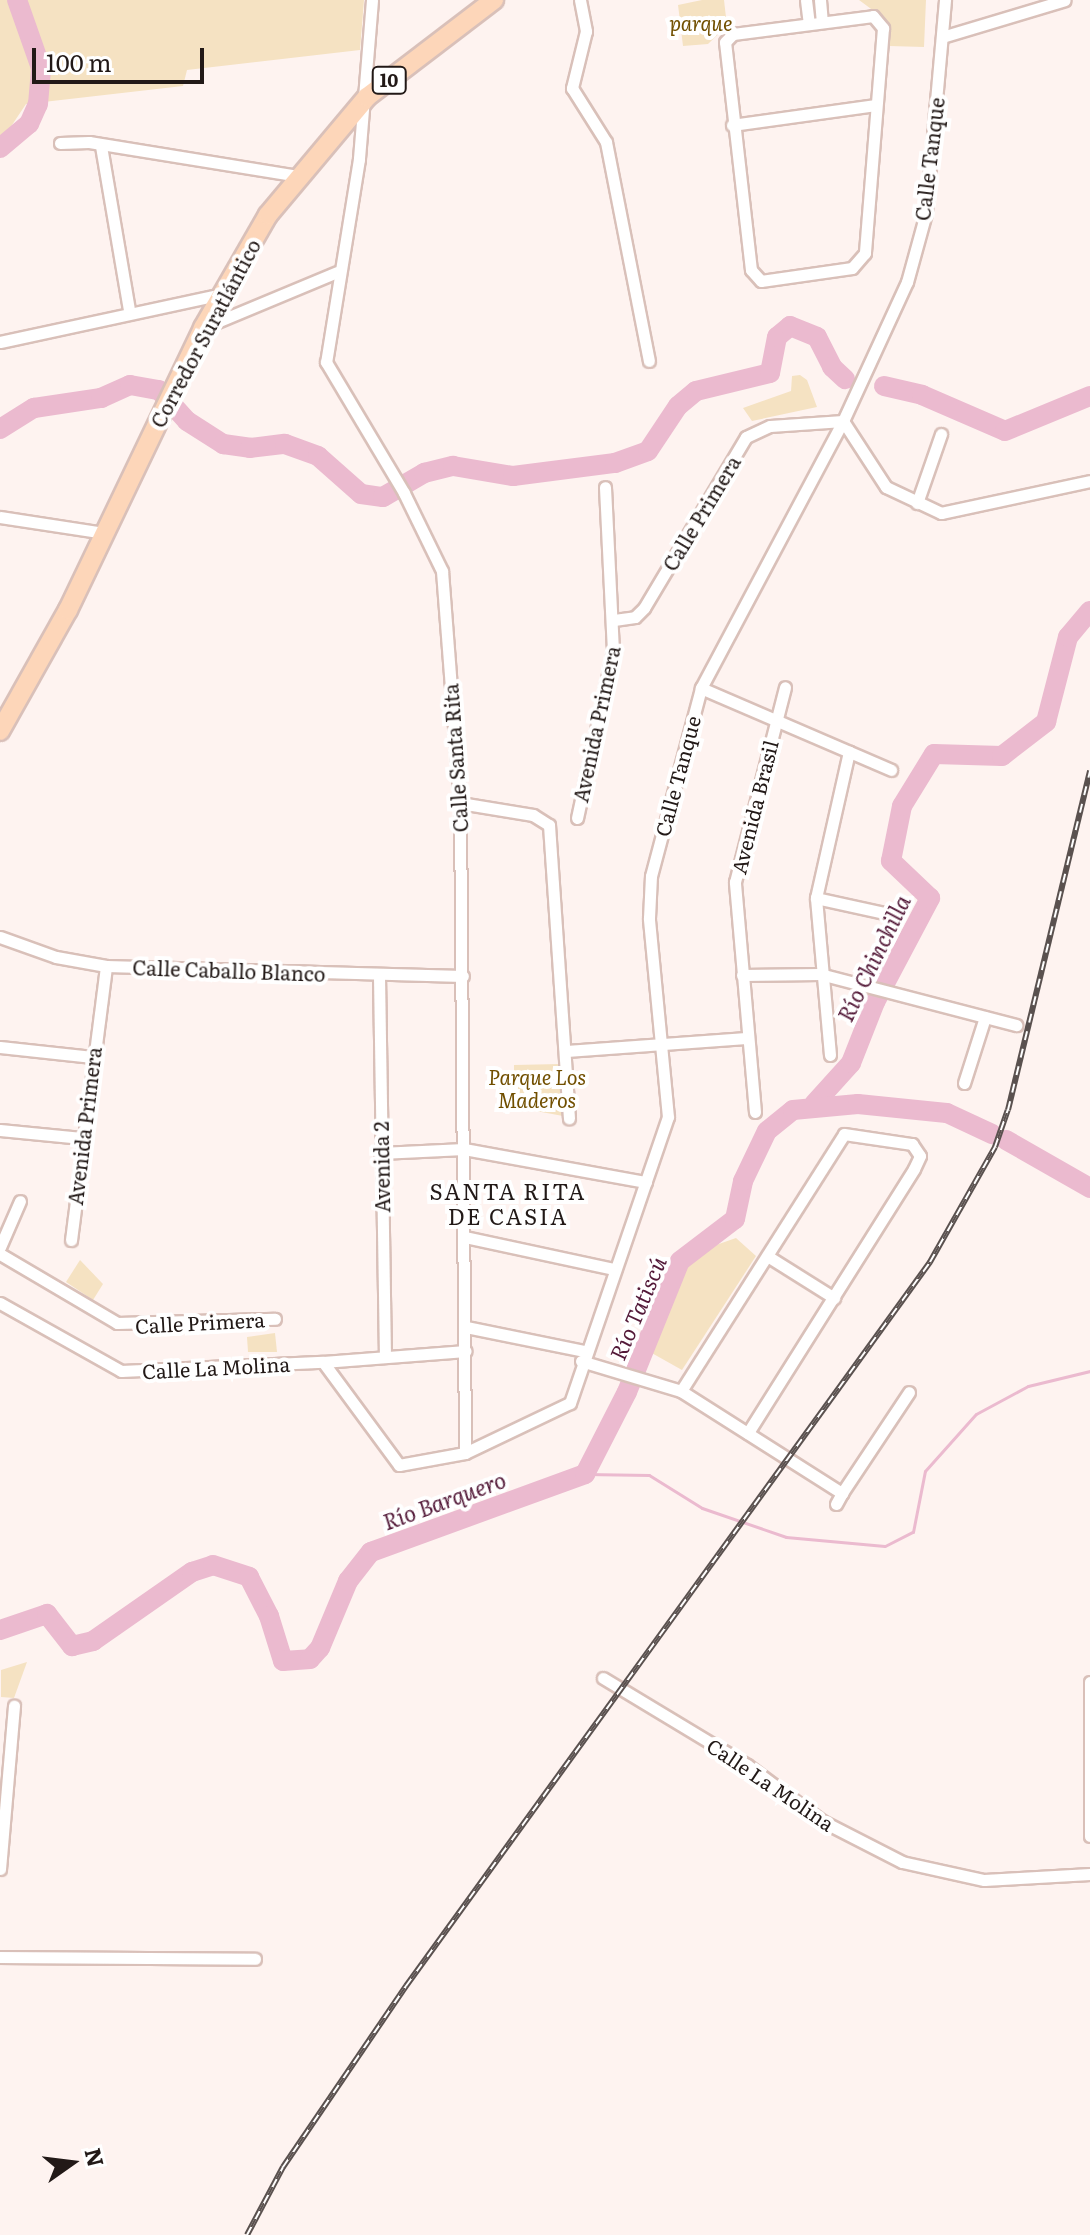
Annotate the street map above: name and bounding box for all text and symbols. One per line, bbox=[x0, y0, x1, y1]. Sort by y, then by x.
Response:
park label: parque bbox=[670, 10, 732, 34]
scale bar bbox=[36, 32, 208, 82]
text: 100 m bbox=[46, 44, 112, 79]
road number: 10 bbox=[371, 66, 407, 94]
street label: Calle Tanque bbox=[910, 96, 948, 222]
street label: Corredor Suratlántico bbox=[145, 235, 265, 431]
street label: Calle Primera bbox=[657, 451, 745, 575]
street label: Avenida Primera bbox=[568, 644, 624, 804]
street label: Calle Santa Rita bbox=[438, 683, 472, 833]
street label: Calle Tanque bbox=[649, 713, 705, 839]
street label: Avenida Brasil bbox=[726, 738, 782, 876]
water label: Río Chinchilla bbox=[831, 891, 915, 1025]
street label: Calle Caballo Blanco bbox=[132, 955, 326, 985]
street label: Avenida Primera bbox=[62, 1046, 106, 1206]
park label: Parque Los Maderos bbox=[488, 1064, 586, 1111]
street label: Avenida 2 bbox=[368, 1121, 394, 1213]
district label: SANTA RITA DE CASIA bbox=[429, 1177, 587, 1228]
water label: Río Tatiscú bbox=[603, 1252, 671, 1364]
street label: Calle Primera bbox=[134, 1307, 266, 1337]
street label: Calle La Molina bbox=[141, 1351, 291, 1383]
water label: Río Barquero bbox=[379, 1466, 509, 1534]
street label: Calle La Molina bbox=[703, 1733, 839, 1835]
north arrow bbox=[32, 2123, 112, 2203]
text: N bbox=[78, 2144, 114, 2170]

